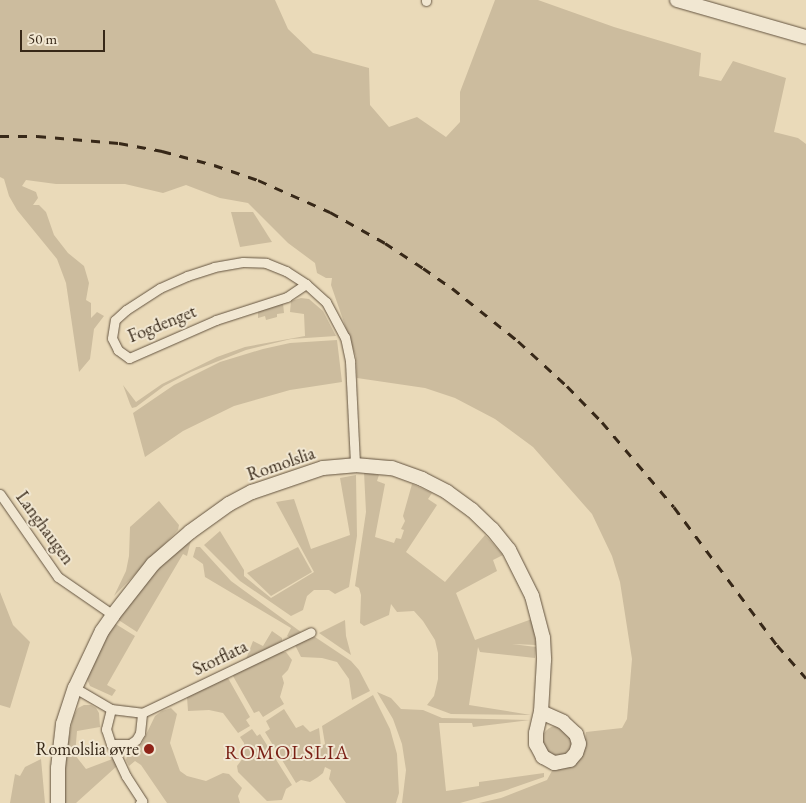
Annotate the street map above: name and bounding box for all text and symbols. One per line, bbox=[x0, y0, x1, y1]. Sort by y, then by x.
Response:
scale bar bbox=[22, 20, 108, 52]
text: 50 m bbox=[28, 29, 57, 48]
street label: Fogdenget bbox=[125, 301, 199, 347]
street label: Romolslia bbox=[244, 442, 318, 486]
street label: Langhaugen bbox=[11, 487, 79, 569]
street label: Storflata bbox=[189, 636, 251, 680]
place label: Romolslia øvre bbox=[36, 738, 139, 760]
district label: ROMOLSLIA bbox=[223, 740, 351, 764]
marker: Romolslia øvre bbox=[143, 743, 155, 755]

